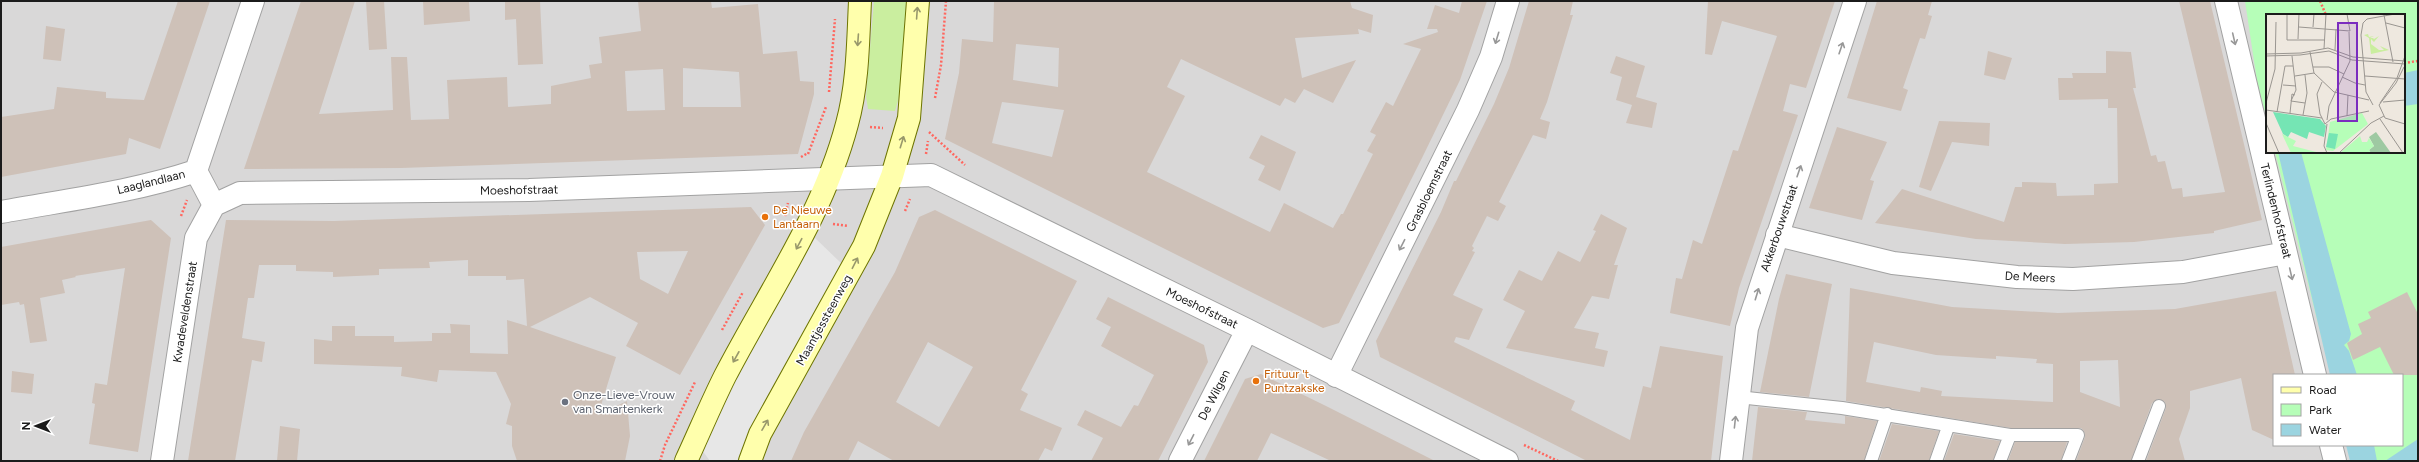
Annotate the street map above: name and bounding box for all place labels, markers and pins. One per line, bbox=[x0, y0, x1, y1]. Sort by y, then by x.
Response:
place label: De Nieuwe Lantaarn bbox=[773, 203, 832, 231]
marker: De Nieuwe Lantaarn bbox=[760, 212, 770, 222]
place label: Frituur 't Puntzakske bbox=[1264, 367, 1325, 395]
marker: Frituur 't Puntzakske bbox=[1251, 376, 1261, 386]
place label: Onze-Lieve-Vrouw van Smartenkerk bbox=[573, 388, 675, 416]
marker: Onze-Lieve-Vrouw van Smartenkerk bbox=[560, 397, 570, 407]

